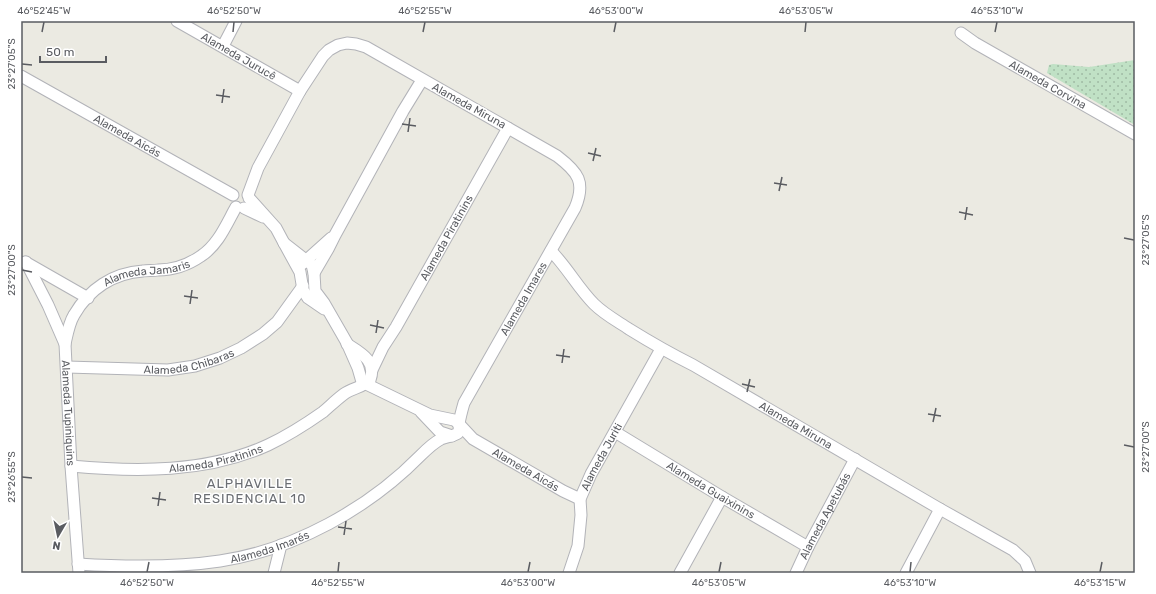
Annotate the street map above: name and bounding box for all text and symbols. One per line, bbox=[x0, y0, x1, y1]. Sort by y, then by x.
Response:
text: 46°52'45"W bbox=[17, 5, 71, 17]
text: 46°52'50"W bbox=[207, 5, 261, 17]
text: 46°52'55"W bbox=[398, 5, 452, 17]
text: 46°53'00"W bbox=[589, 5, 643, 17]
text: 46°53'05"W bbox=[779, 5, 833, 17]
text: 46°53'10"W bbox=[971, 5, 1023, 17]
street label: Alameda Jurucê bbox=[199, 30, 278, 83]
text: 23°27'05"S bbox=[6, 38, 18, 90]
scale bar bbox=[40, 38, 106, 64]
text: 50 m bbox=[46, 45, 74, 59]
street label: Alameda Corvina bbox=[1007, 57, 1089, 112]
street label: Alameda Miruna bbox=[430, 80, 508, 132]
street label: Alameda Aicás bbox=[92, 112, 164, 160]
street label: Alameda Piratinins bbox=[417, 192, 476, 283]
text: 23°27'05"S bbox=[1140, 214, 1152, 266]
text: 23°27'00"S bbox=[6, 244, 18, 296]
street label: Alameda Jamaris bbox=[101, 257, 192, 289]
street label: Alameda Imares bbox=[497, 259, 550, 338]
street label: Alameda Chibaras bbox=[143, 346, 236, 377]
street label: Alameda Tupiniquins bbox=[59, 360, 78, 467]
street label: Alameda Miruna bbox=[757, 399, 835, 451]
street label: Alameda Juriti bbox=[578, 421, 625, 493]
text: 23°27'00"S bbox=[1140, 421, 1152, 473]
street label: Alameda Piratinins bbox=[168, 441, 265, 475]
street label: Alameda Aicás bbox=[490, 445, 562, 494]
text: 23°26'55"S bbox=[6, 451, 18, 503]
street label: Alameda Guaixinins bbox=[664, 458, 758, 521]
street label: Alameda Apetubás bbox=[797, 470, 853, 561]
district label: ALPHAVILLE RESIDENCIAL 10 bbox=[194, 476, 306, 506]
north arrow bbox=[38, 516, 78, 556]
street label: Alameda Imarés bbox=[229, 528, 311, 566]
text: N bbox=[52, 538, 61, 552]
text: 46°52'50"W bbox=[120, 577, 174, 589]
text: 46°52'55"W bbox=[311, 577, 365, 589]
text: 46°53'00"W bbox=[501, 577, 555, 589]
text: 46°53'05"W bbox=[692, 577, 746, 589]
text: 46°53'10"W bbox=[884, 577, 936, 589]
text: 46°53'15"W bbox=[1074, 577, 1126, 589]

